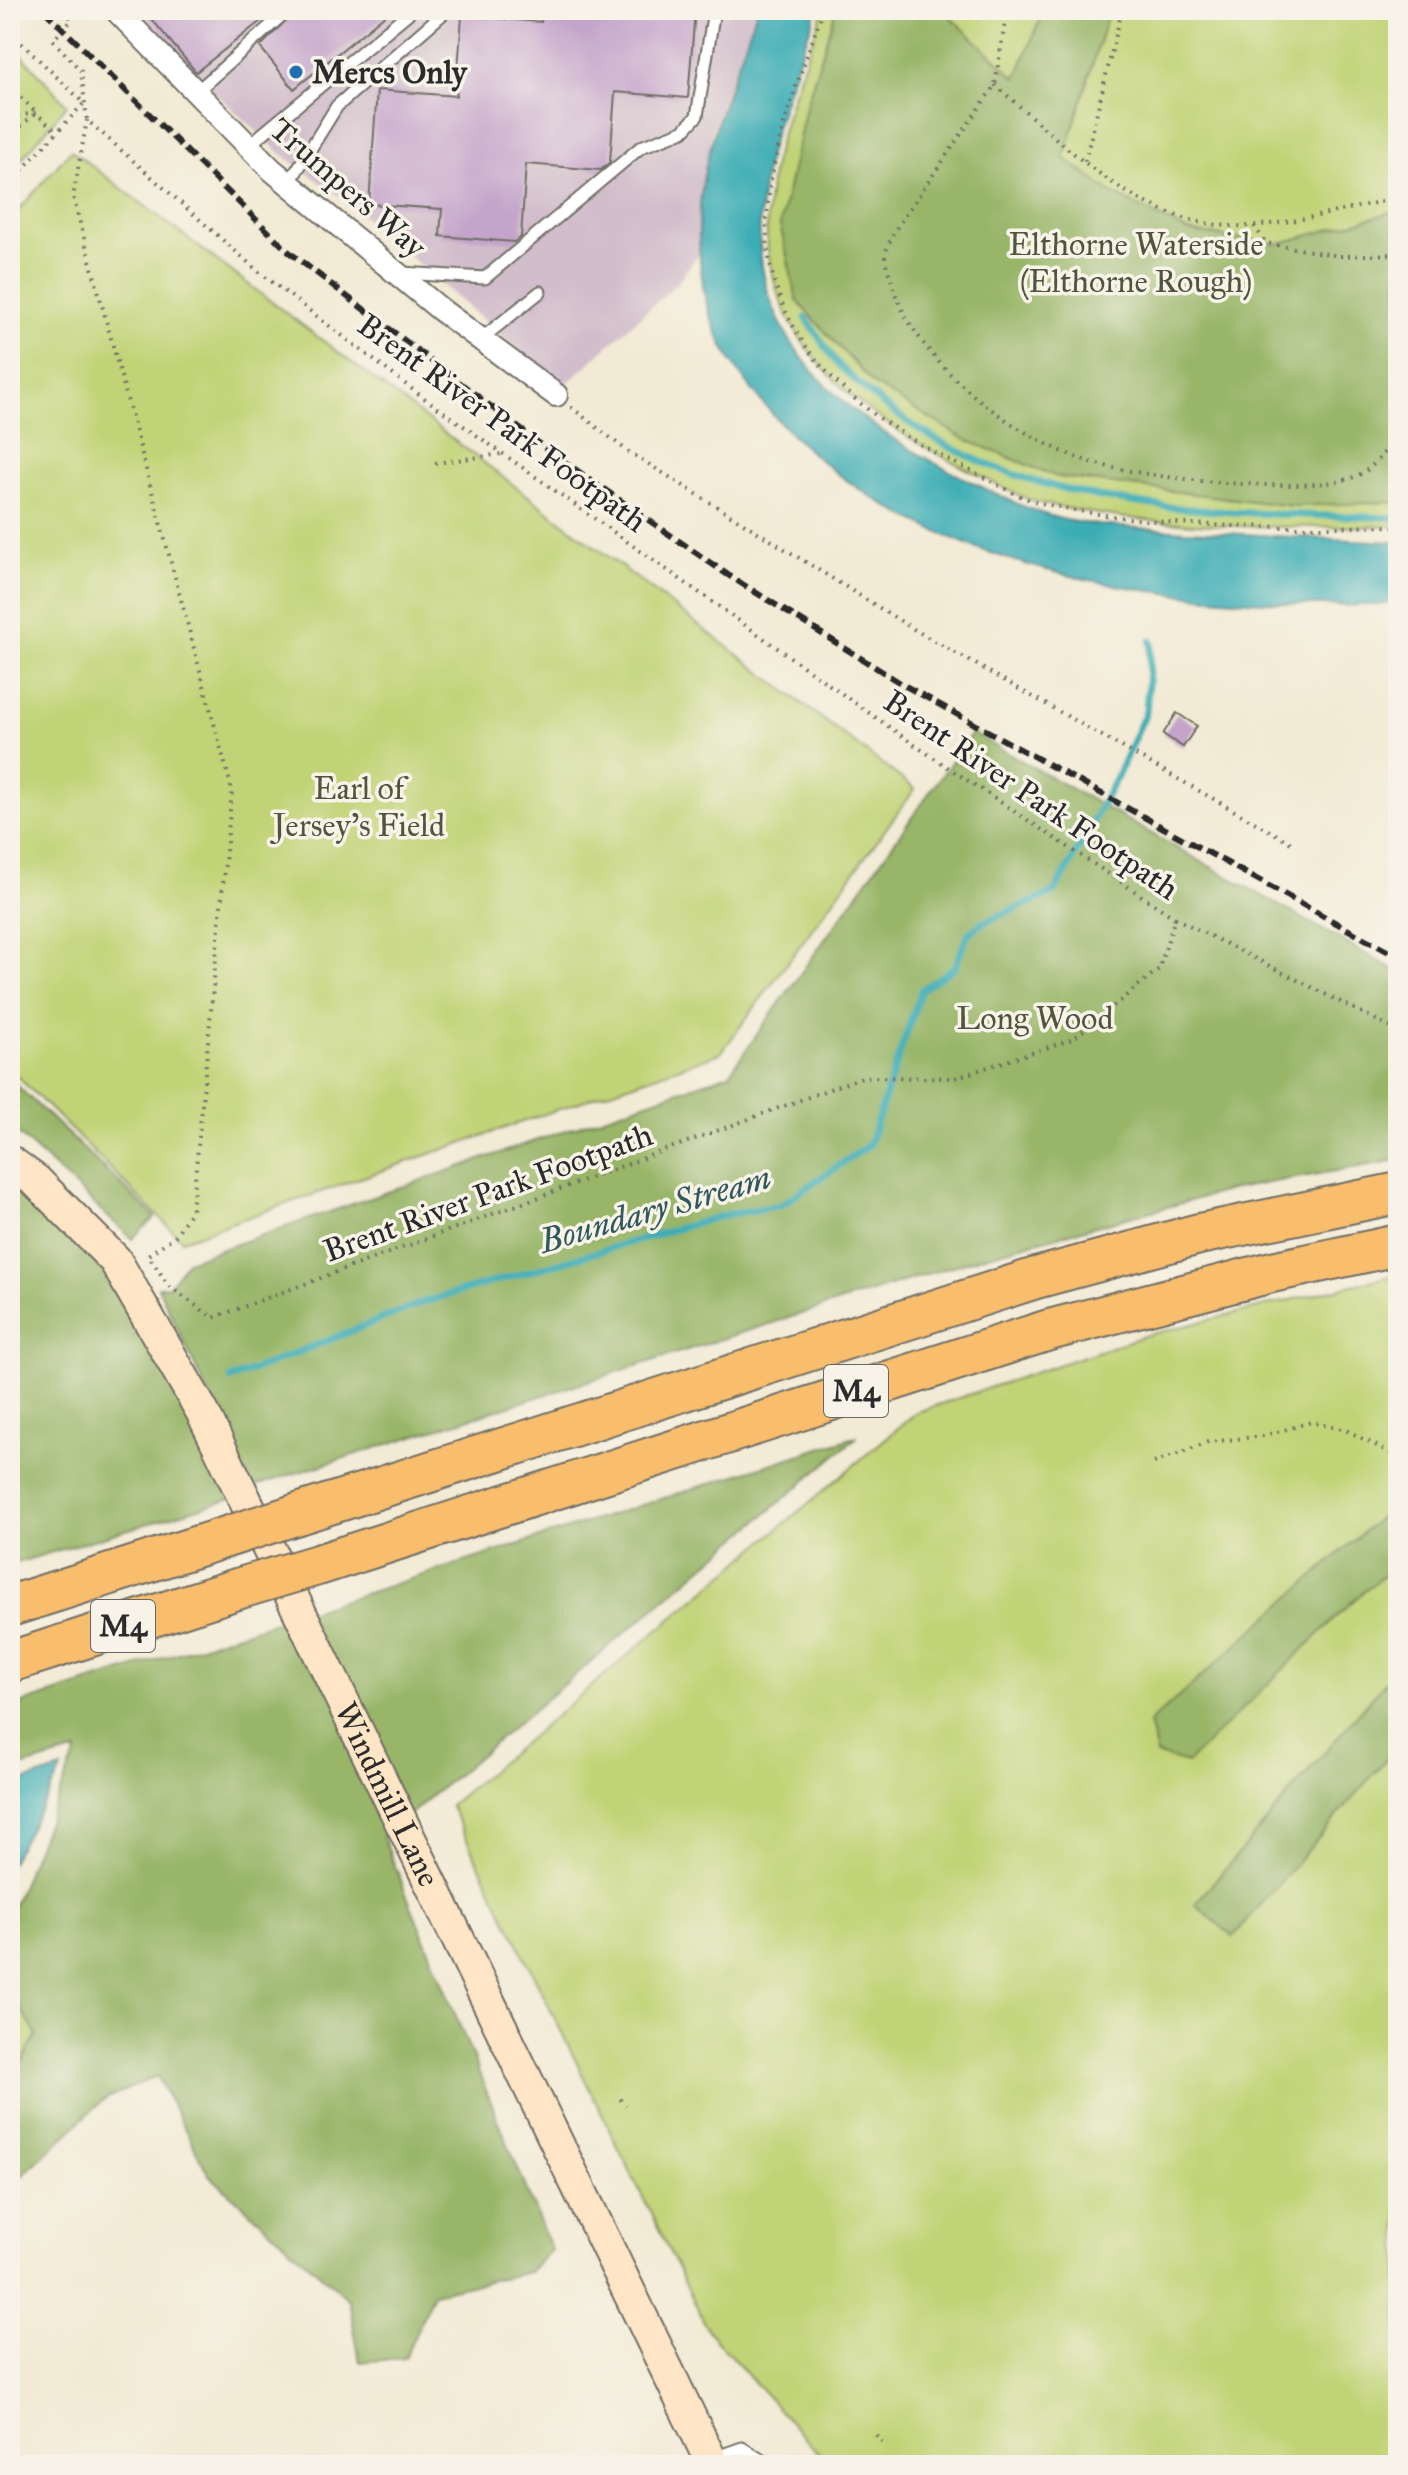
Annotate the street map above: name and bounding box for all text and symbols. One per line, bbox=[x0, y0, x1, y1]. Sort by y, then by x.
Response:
place label: Mercs Only bbox=[312, 53, 468, 92]
marker: Mercs Only bbox=[287, 63, 305, 81]
street label: Trumpers Way bbox=[262, 110, 435, 267]
park label: Elthorne Waterside (Elthorne Rough) bbox=[1009, 225, 1263, 301]
street label: Brent River Park Footpath bbox=[350, 305, 654, 541]
street label: Brent River Park Footpath bbox=[876, 682, 1186, 908]
park label: Earl of Jersey's Field bbox=[270, 769, 445, 845]
park label: Long Wood bbox=[957, 999, 1114, 1038]
street label: Brent River Park Footpath bbox=[318, 1115, 658, 1271]
water label: Boundary Stream bbox=[533, 1156, 775, 1262]
road number: M4 bbox=[824, 1365, 888, 1417]
road number: M4 bbox=[91, 1600, 155, 1652]
street label: Windmill Lane bbox=[327, 1696, 449, 1893]

